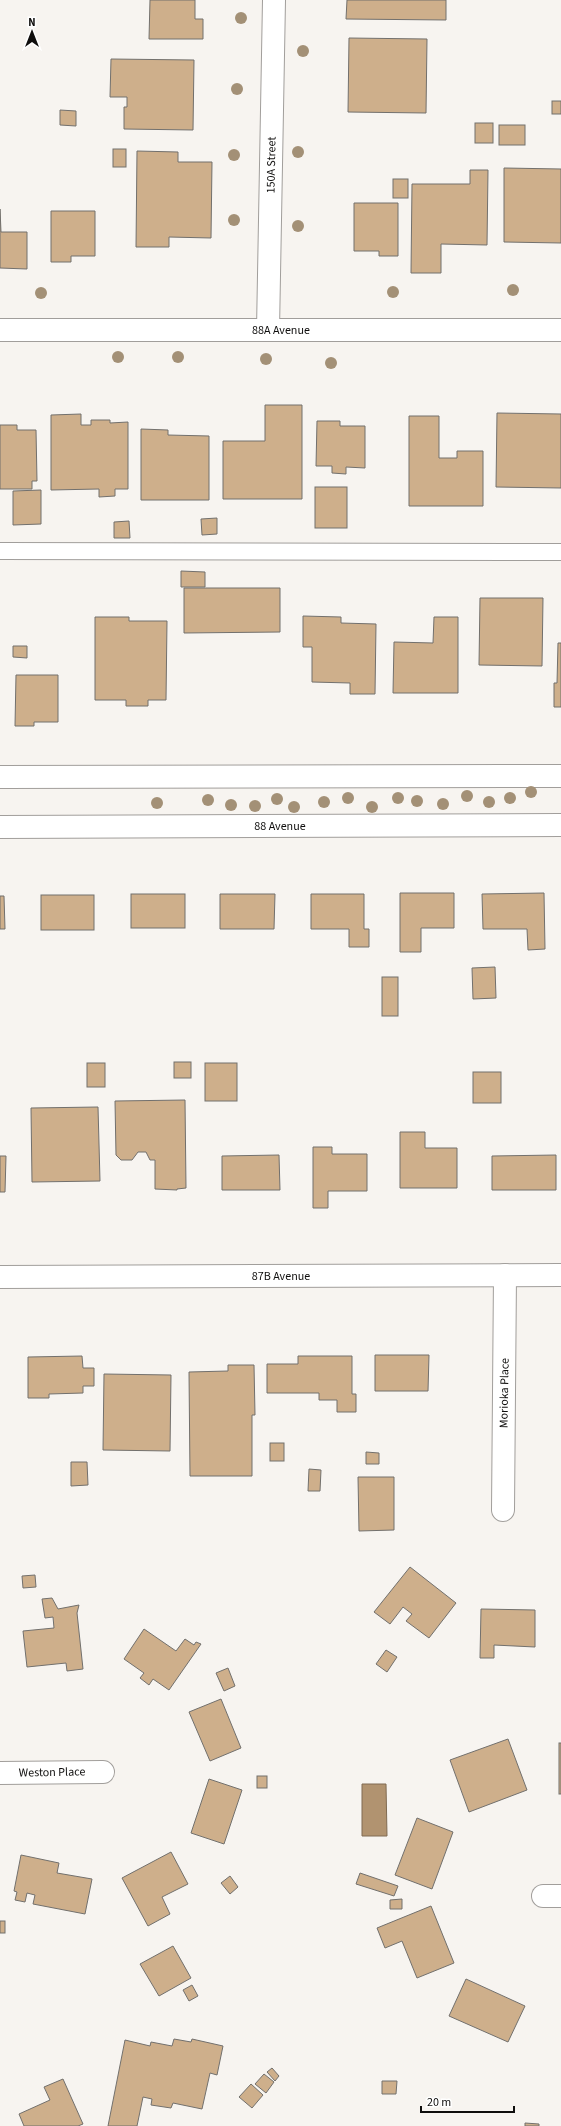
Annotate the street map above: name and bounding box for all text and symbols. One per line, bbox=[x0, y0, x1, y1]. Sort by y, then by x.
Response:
north arrow bbox=[12, 12, 52, 52]
text: N bbox=[28, 15, 36, 30]
street label: 150A Street bbox=[263, 136, 280, 194]
street label: 88A Avenue bbox=[252, 322, 310, 339]
street label: 88 Avenue bbox=[254, 818, 306, 835]
street label: 87B Avenue bbox=[252, 1268, 310, 1285]
street label: Morioka Place bbox=[495, 1358, 514, 1428]
street label: Weston Place bbox=[19, 1763, 85, 1782]
scale bar bbox=[421, 2088, 514, 2114]
text: 20 m bbox=[427, 2094, 451, 2111]

